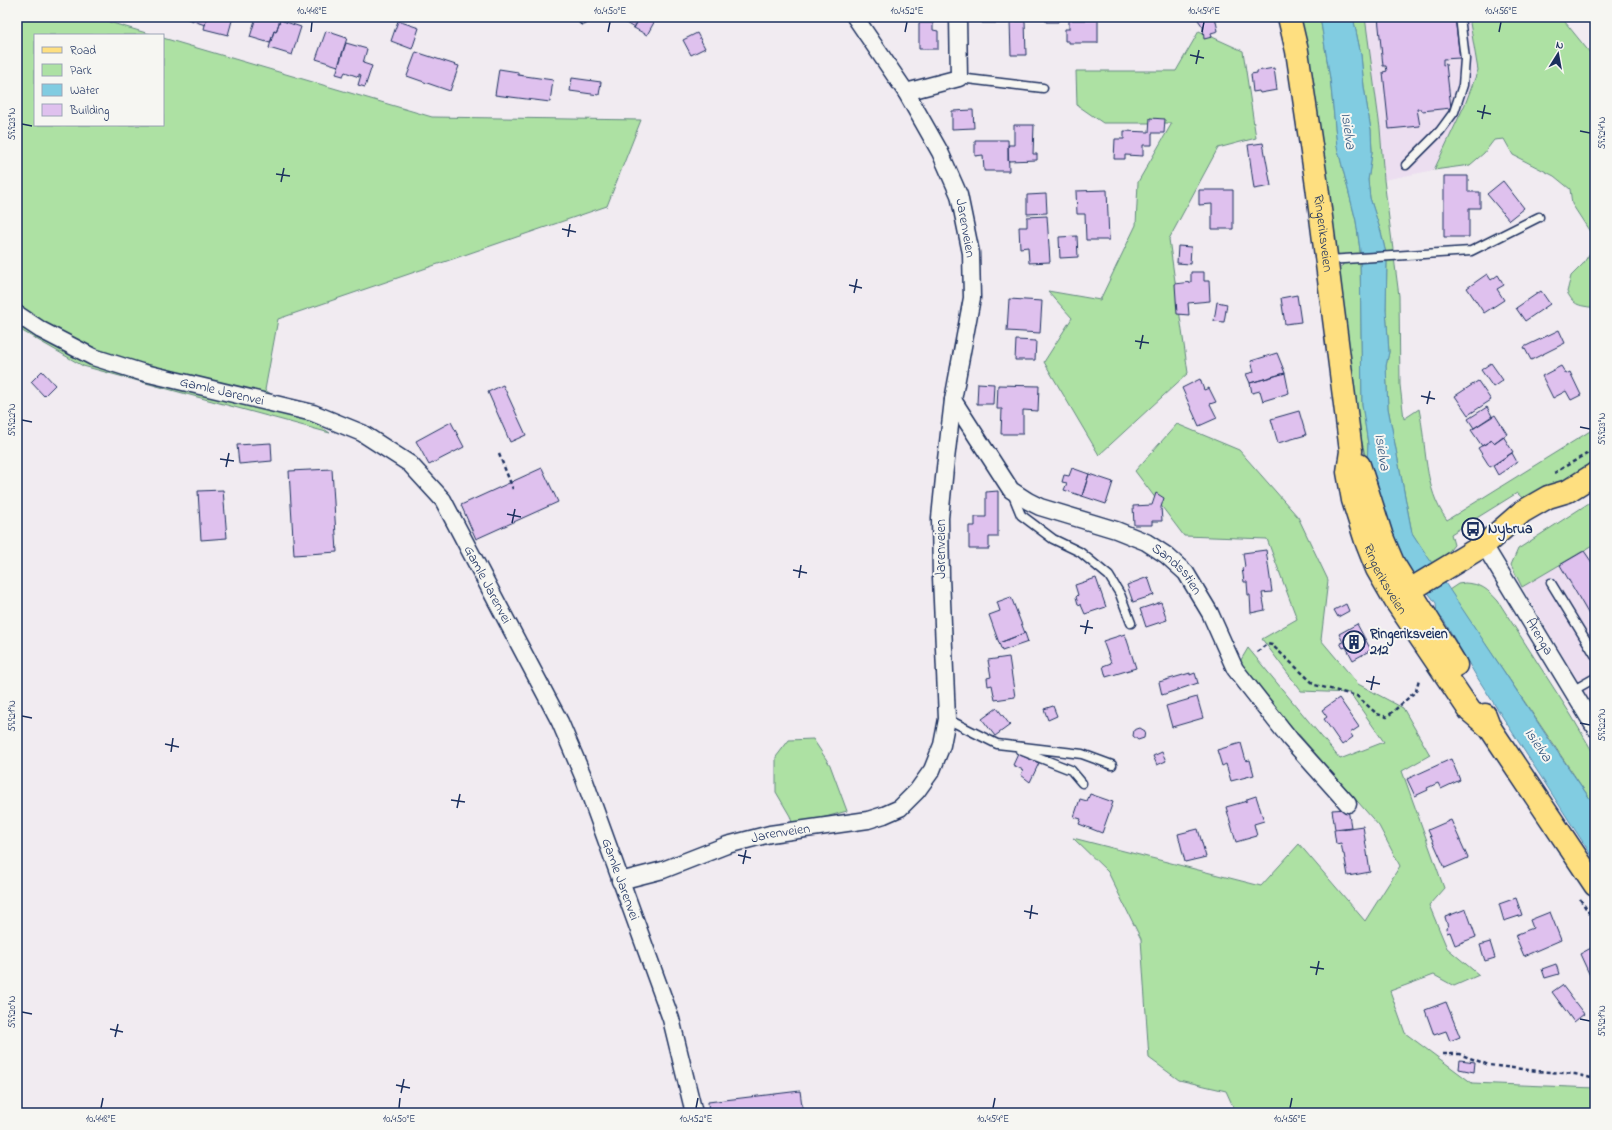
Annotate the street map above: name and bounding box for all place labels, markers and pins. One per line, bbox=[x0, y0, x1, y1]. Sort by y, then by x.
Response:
bus stop icon: Nybrua bbox=[1460, 516, 1486, 542]
place label: Nybrua bbox=[1488, 519, 1533, 542]
place label: Ringeriksveien 212 bbox=[1369, 624, 1448, 661]
building icon: Ringeriksveien 212 bbox=[1341, 629, 1367, 655]

